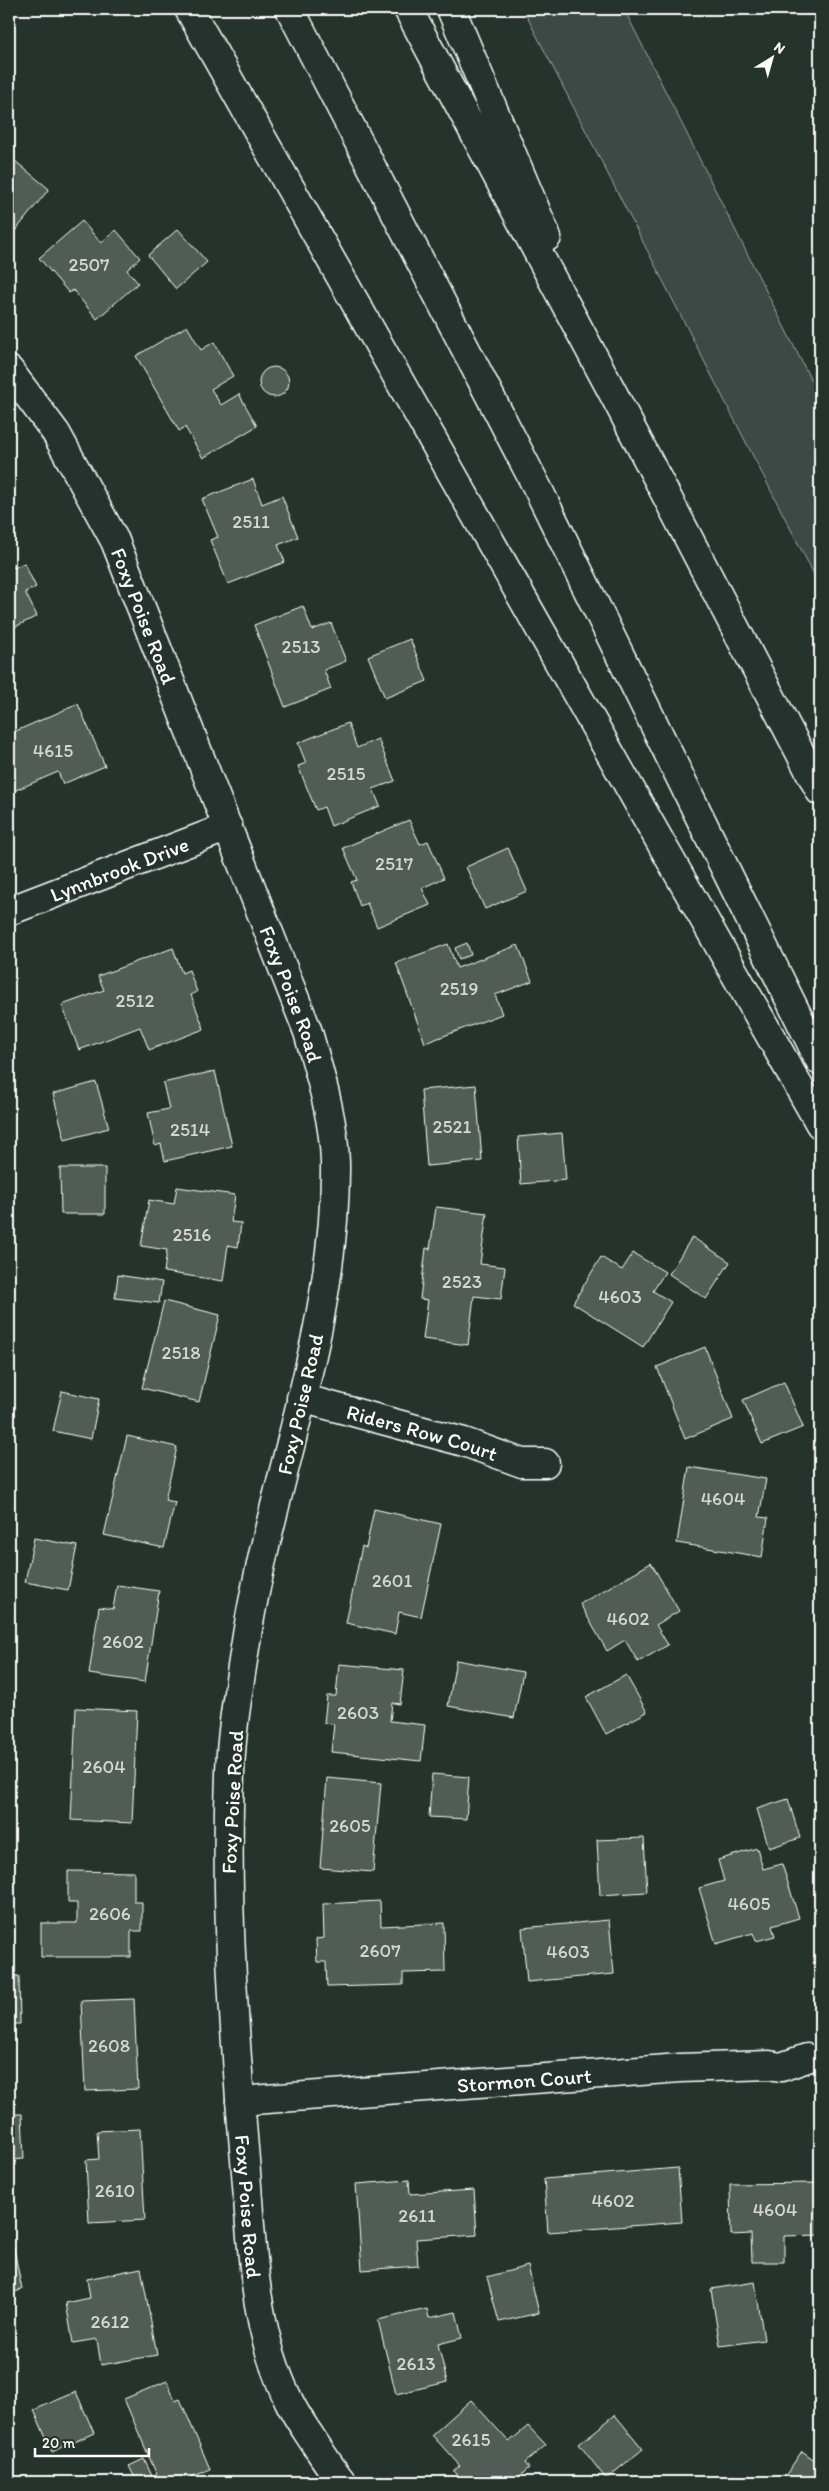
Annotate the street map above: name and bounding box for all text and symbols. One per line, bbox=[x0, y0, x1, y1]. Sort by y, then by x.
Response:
north arrow bbox=[746, 32, 796, 82]
text: N bbox=[771, 38, 788, 58]
house number: 2507 bbox=[68, 253, 110, 276]
house number: 2511 bbox=[232, 510, 270, 533]
street label: Foxy Poise Road bbox=[106, 544, 183, 688]
house number: 2513 bbox=[281, 635, 321, 658]
house number: 4615 bbox=[33, 739, 73, 762]
house number: 2515 bbox=[327, 762, 365, 785]
street label: Lynnbrook Drive bbox=[46, 831, 192, 907]
house number: 2517 bbox=[375, 852, 413, 875]
street label: Foxy Poise Road bbox=[255, 922, 329, 1065]
house number: 2519 bbox=[440, 977, 478, 1000]
house number: 2512 bbox=[116, 989, 154, 1012]
house number: 2521 bbox=[433, 1115, 472, 1138]
house number: 2514 bbox=[170, 1118, 210, 1141]
house number: 2516 bbox=[173, 1223, 211, 1246]
house number: 2523 bbox=[442, 1270, 482, 1293]
house number: 4603 bbox=[598, 1285, 642, 1308]
street label: Foxy Poise Road bbox=[272, 1331, 328, 1477]
house number: 2518 bbox=[161, 1341, 201, 1364]
street label: Riders Row Court bbox=[344, 1398, 501, 1466]
house number: 4604 bbox=[701, 1487, 745, 1510]
house number: 2601 bbox=[372, 1569, 412, 1592]
house number: 4602 bbox=[606, 1607, 650, 1630]
house number: 2602 bbox=[102, 1630, 144, 1653]
house number: 2603 bbox=[337, 1701, 379, 1724]
street label: Foxy Poise Road bbox=[216, 1729, 248, 1875]
house number: 2604 bbox=[82, 1755, 126, 1778]
house number: 2605 bbox=[329, 1814, 371, 1837]
house number: 4605 bbox=[727, 1892, 771, 1915]
house number: 2606 bbox=[89, 1902, 131, 1925]
house number: 2607 bbox=[359, 1939, 401, 1962]
house number: 4603 bbox=[546, 1940, 590, 1963]
house number: 2608 bbox=[88, 2034, 130, 2057]
street label: Stormon Court bbox=[456, 2062, 593, 2097]
street label: Foxy Poise Road bbox=[230, 2134, 268, 2280]
house number: 2610 bbox=[95, 2179, 135, 2202]
house number: 4602 bbox=[591, 2189, 635, 2212]
house number: 4604 bbox=[753, 2198, 797, 2221]
house number: 2611 bbox=[398, 2204, 436, 2227]
house number: 2612 bbox=[91, 2310, 129, 2333]
house number: 2613 bbox=[396, 2352, 436, 2375]
scale bar bbox=[35, 2426, 149, 2458]
house number: 2615 bbox=[452, 2428, 490, 2451]
text: 20 m bbox=[42, 2434, 76, 2452]

